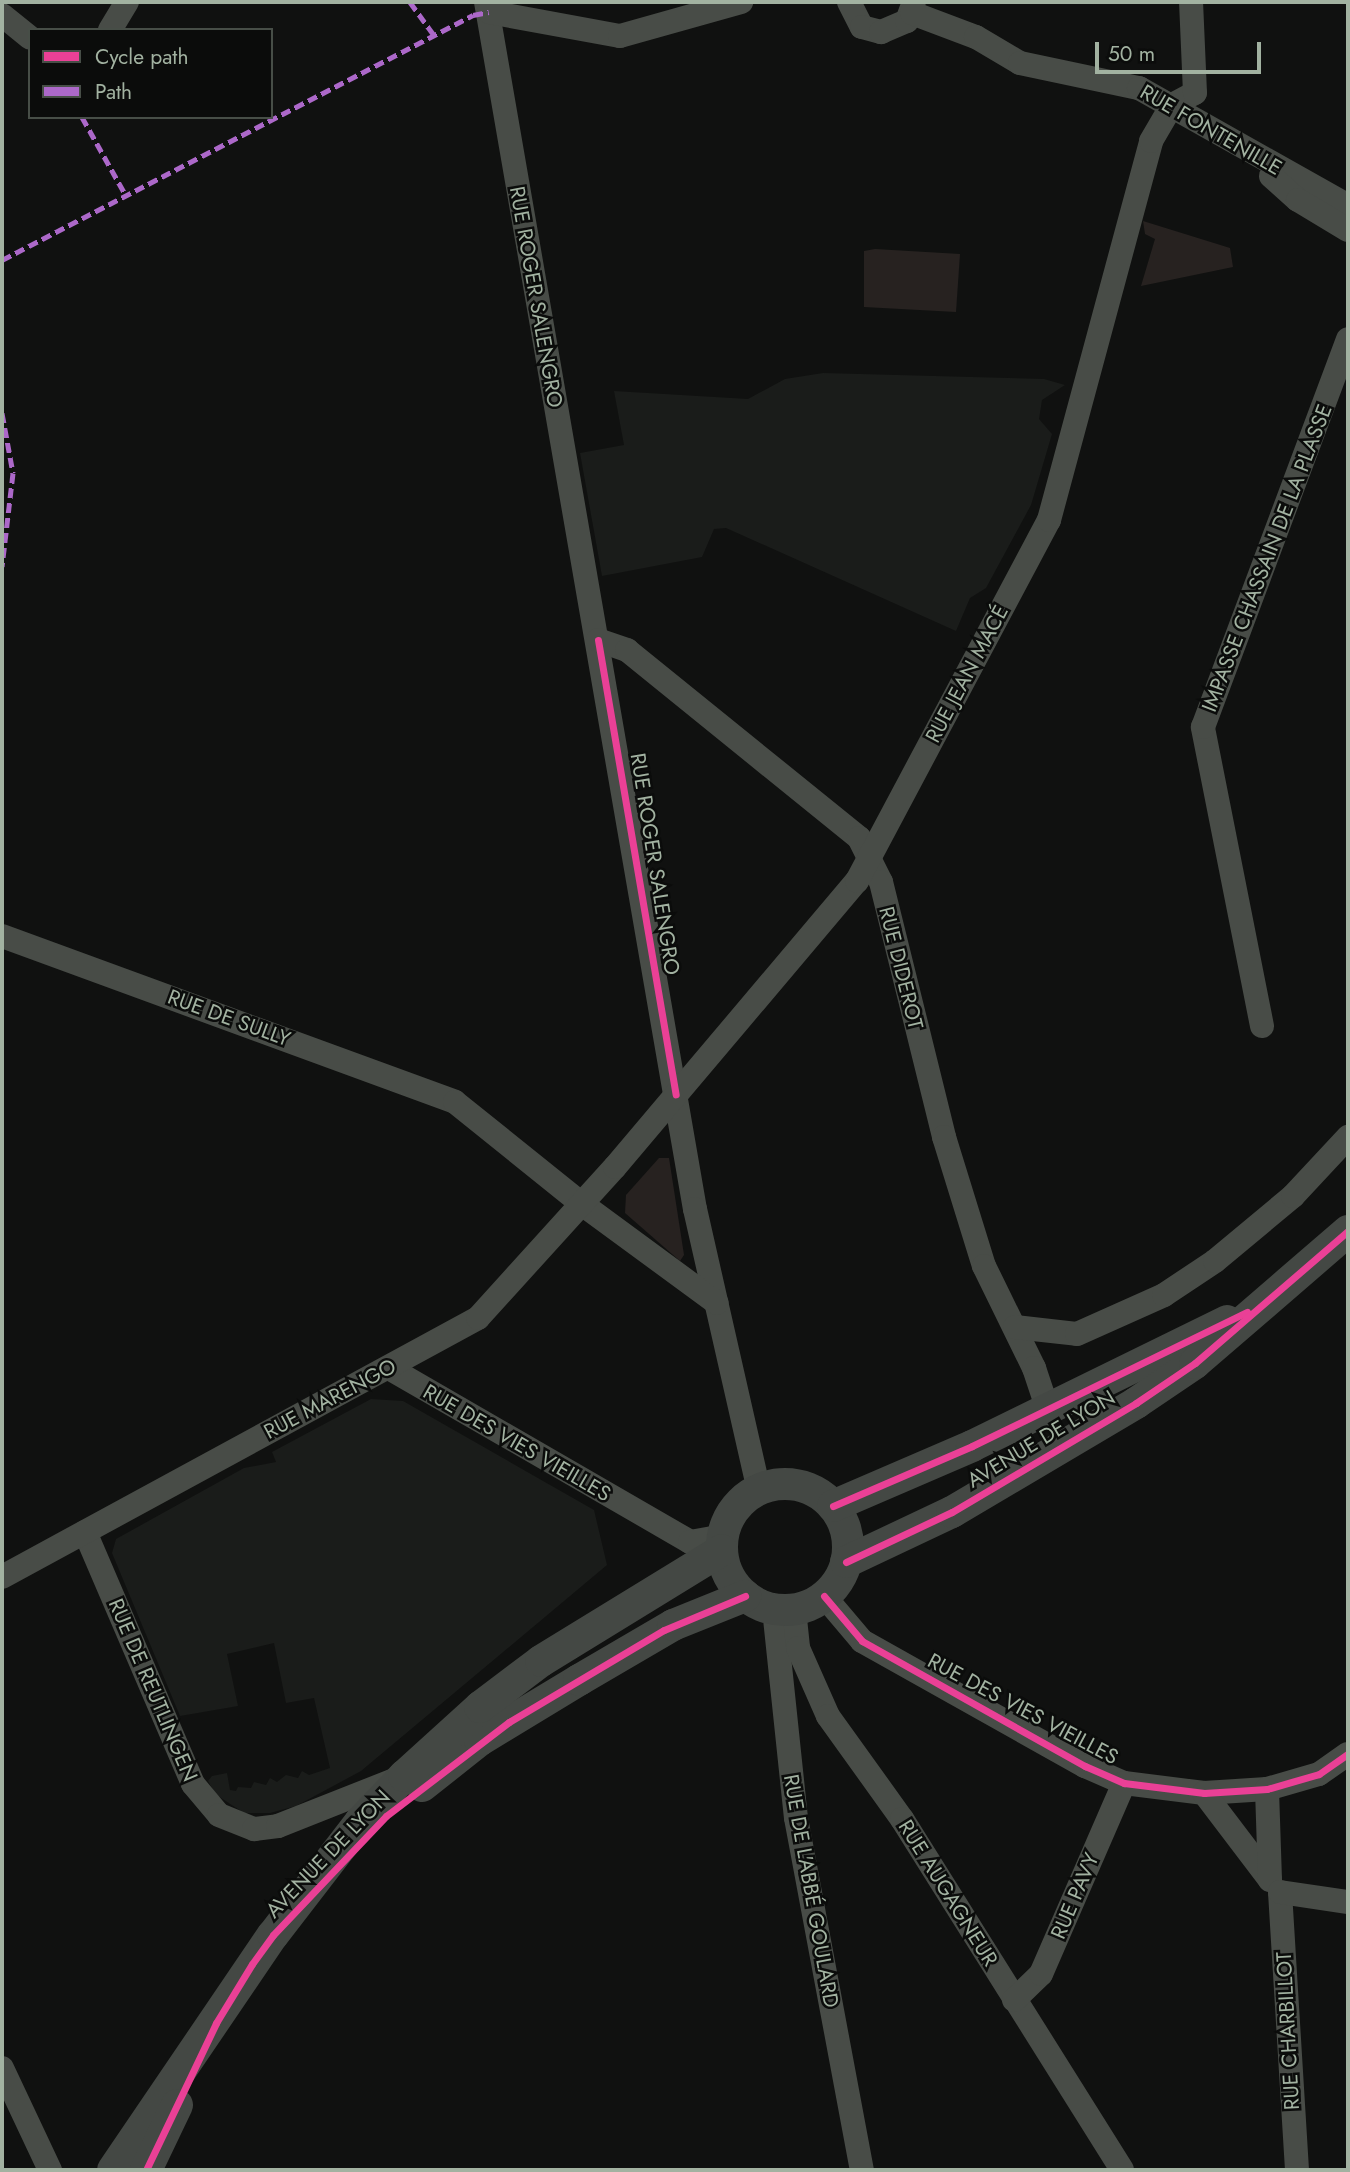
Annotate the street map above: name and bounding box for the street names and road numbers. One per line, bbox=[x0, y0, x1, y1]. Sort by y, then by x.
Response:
street label: RUE FONTENILLE bbox=[1136, 79, 1286, 181]
street label: RUE ROGER SALENGRO bbox=[504, 184, 568, 410]
street label: IMPASSE CHASSAIN DE LA PLASSE bbox=[1197, 401, 1337, 715]
street label: RUE JEAN MACÉ bbox=[920, 601, 1014, 747]
street label: RUE ROGER SALENGRO bbox=[625, 751, 685, 977]
street label: RUE DIDEROT bbox=[874, 904, 928, 1032]
street label: RUE DE SULLY bbox=[164, 984, 294, 1052]
street label: RUE MARENGO bbox=[260, 1354, 400, 1444]
street label: RUE DES VIES VIEILLES bbox=[419, 1379, 615, 1507]
street label: AVENUE DE LYON bbox=[962, 1385, 1120, 1493]
street label: RUE DE REUTLINGEN bbox=[103, 1595, 203, 1785]
street label: RUE DES VIES VIEILLES bbox=[923, 1648, 1123, 1770]
street label: RUE DE L'ABBÉ GOULARD bbox=[778, 1772, 844, 2010]
street label: AVENUE DE LYON bbox=[261, 1785, 395, 1923]
street label: RUE AUGAGNEUR bbox=[893, 1815, 1003, 1971]
street label: RUE PAVY bbox=[1046, 1849, 1104, 1943]
street label: RUE CHARBILLOT bbox=[1271, 1951, 1305, 2111]

